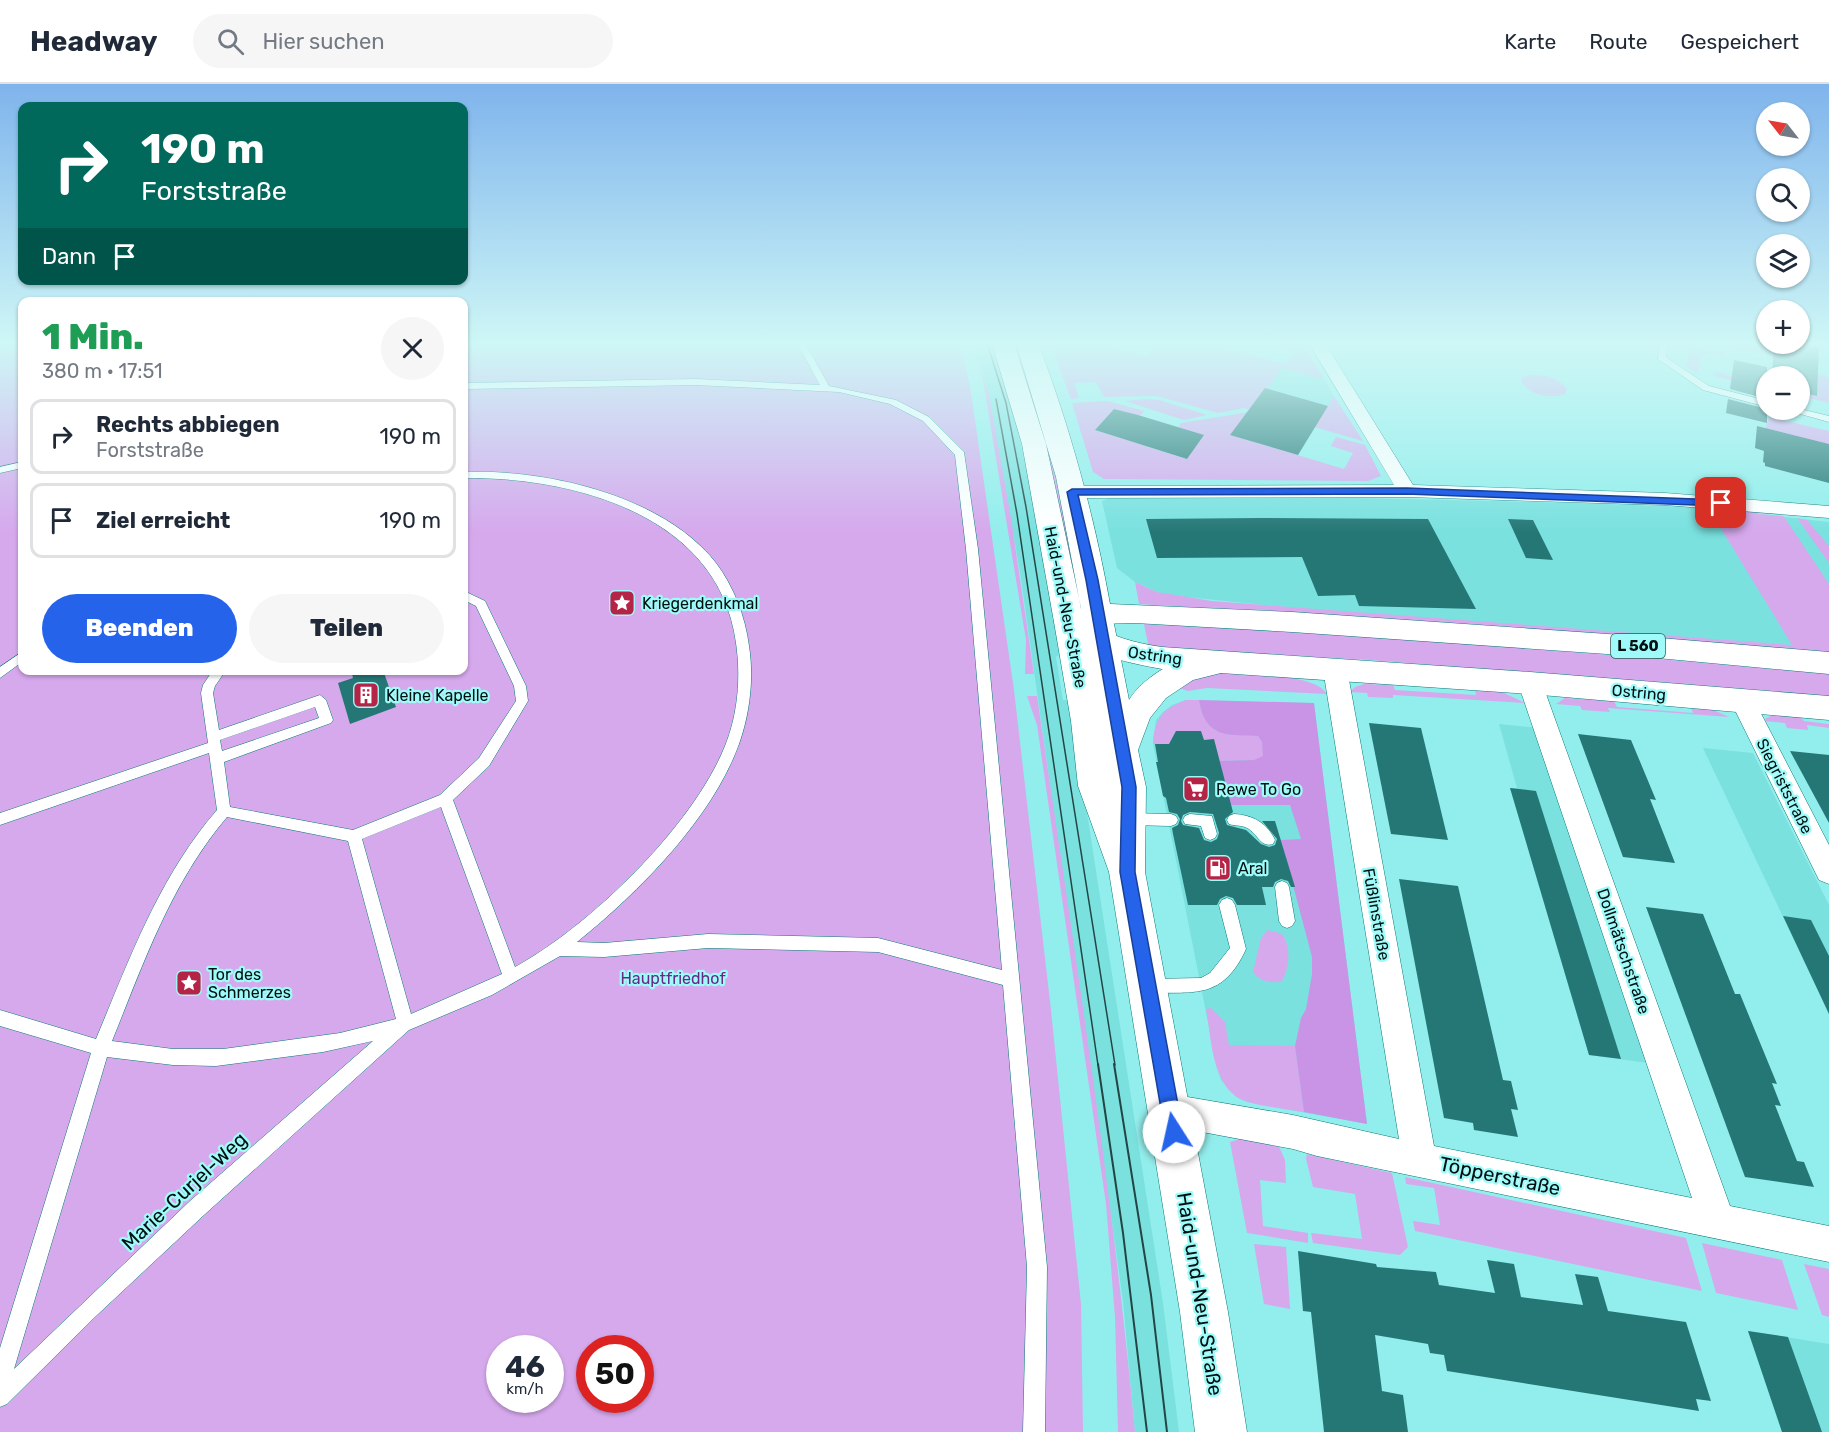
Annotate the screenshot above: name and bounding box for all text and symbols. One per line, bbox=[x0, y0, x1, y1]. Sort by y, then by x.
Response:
search box bbox=[193, 14, 613, 68]
text: Headway bbox=[30, 25, 157, 58]
icon: search bbox=[214, 25, 247, 58]
text: Hier suchen bbox=[262, 28, 385, 55]
text: Karte bbox=[1504, 29, 1556, 54]
text: Route bbox=[1589, 29, 1648, 54]
text: Gespeichert bbox=[1681, 29, 1799, 54]
north arrow bbox=[1756, 102, 1810, 156]
map controls bbox=[1756, 102, 1810, 420]
text: 190 m bbox=[141, 124, 265, 174]
icon: right bbox=[42, 126, 120, 204]
button: search bbox=[1756, 168, 1810, 222]
text: Forststraße bbox=[141, 175, 287, 207]
button: layers bbox=[1756, 234, 1810, 288]
icon: arrive bbox=[108, 240, 141, 273]
text: Dann bbox=[42, 243, 96, 270]
button: + bbox=[1756, 300, 1810, 354]
text: 1 Min. bbox=[42, 315, 144, 358]
button: close bbox=[381, 317, 444, 380]
text: 380 m · 17:51 bbox=[42, 359, 163, 383]
button: − bbox=[1756, 366, 1810, 420]
text: Rechts abbiegen bbox=[96, 411, 280, 438]
icon: right bbox=[45, 420, 78, 453]
text: 190 m bbox=[380, 423, 441, 450]
text: Forststraße bbox=[96, 438, 204, 462]
pin bbox=[1695, 477, 1746, 528]
icon: arrive bbox=[1704, 486, 1737, 519]
icon: arrive bbox=[45, 504, 78, 537]
text: Ziel erreicht bbox=[96, 507, 230, 534]
text: 190 m bbox=[380, 507, 441, 534]
street label: Haid-und-Neu-Straße bbox=[1040, 525, 1091, 690]
place icon: Kriegerdenkmal bbox=[607, 588, 637, 618]
button: Beenden bbox=[42, 594, 237, 663]
button: Teilen bbox=[249, 594, 444, 663]
place label: Kriegerdenkmal bbox=[642, 594, 758, 613]
road number: L 560 bbox=[1611, 634, 1665, 658]
street label: Ostring bbox=[1127, 642, 1183, 669]
building icon: Kleine Kapelle bbox=[351, 680, 381, 710]
street label: Ostring bbox=[1611, 681, 1667, 704]
place label: Kleine Kapelle bbox=[386, 686, 489, 705]
street label: Siegriststraße bbox=[1752, 735, 1817, 837]
supermarket icon: Rewe To Go bbox=[1181, 774, 1211, 804]
place label: Rewe To Go bbox=[1216, 780, 1301, 799]
fuel station icon: Aral bbox=[1203, 853, 1233, 883]
place label: Aral bbox=[1238, 859, 1267, 878]
street label: Füßlinstraße bbox=[1359, 867, 1394, 962]
street label: Dollmätschstraße bbox=[1593, 886, 1654, 1016]
place label: Tor des Schmerzes bbox=[208, 965, 291, 1002]
place icon: Tor des Schmerzes bbox=[174, 968, 204, 998]
park label: Hauptfriedhof bbox=[620, 969, 726, 988]
position arrow bbox=[1142, 1100, 1206, 1164]
street label: Marie-Curjel-Weg bbox=[116, 1127, 252, 1255]
street label: Töpperstraße bbox=[1437, 1151, 1563, 1201]
street label: Haid-und-Neu-Straße bbox=[1172, 1191, 1228, 1397]
speed limit sign: 50 bbox=[576, 1335, 654, 1413]
text: 46 bbox=[505, 1349, 545, 1385]
text: km/h bbox=[506, 1380, 544, 1398]

